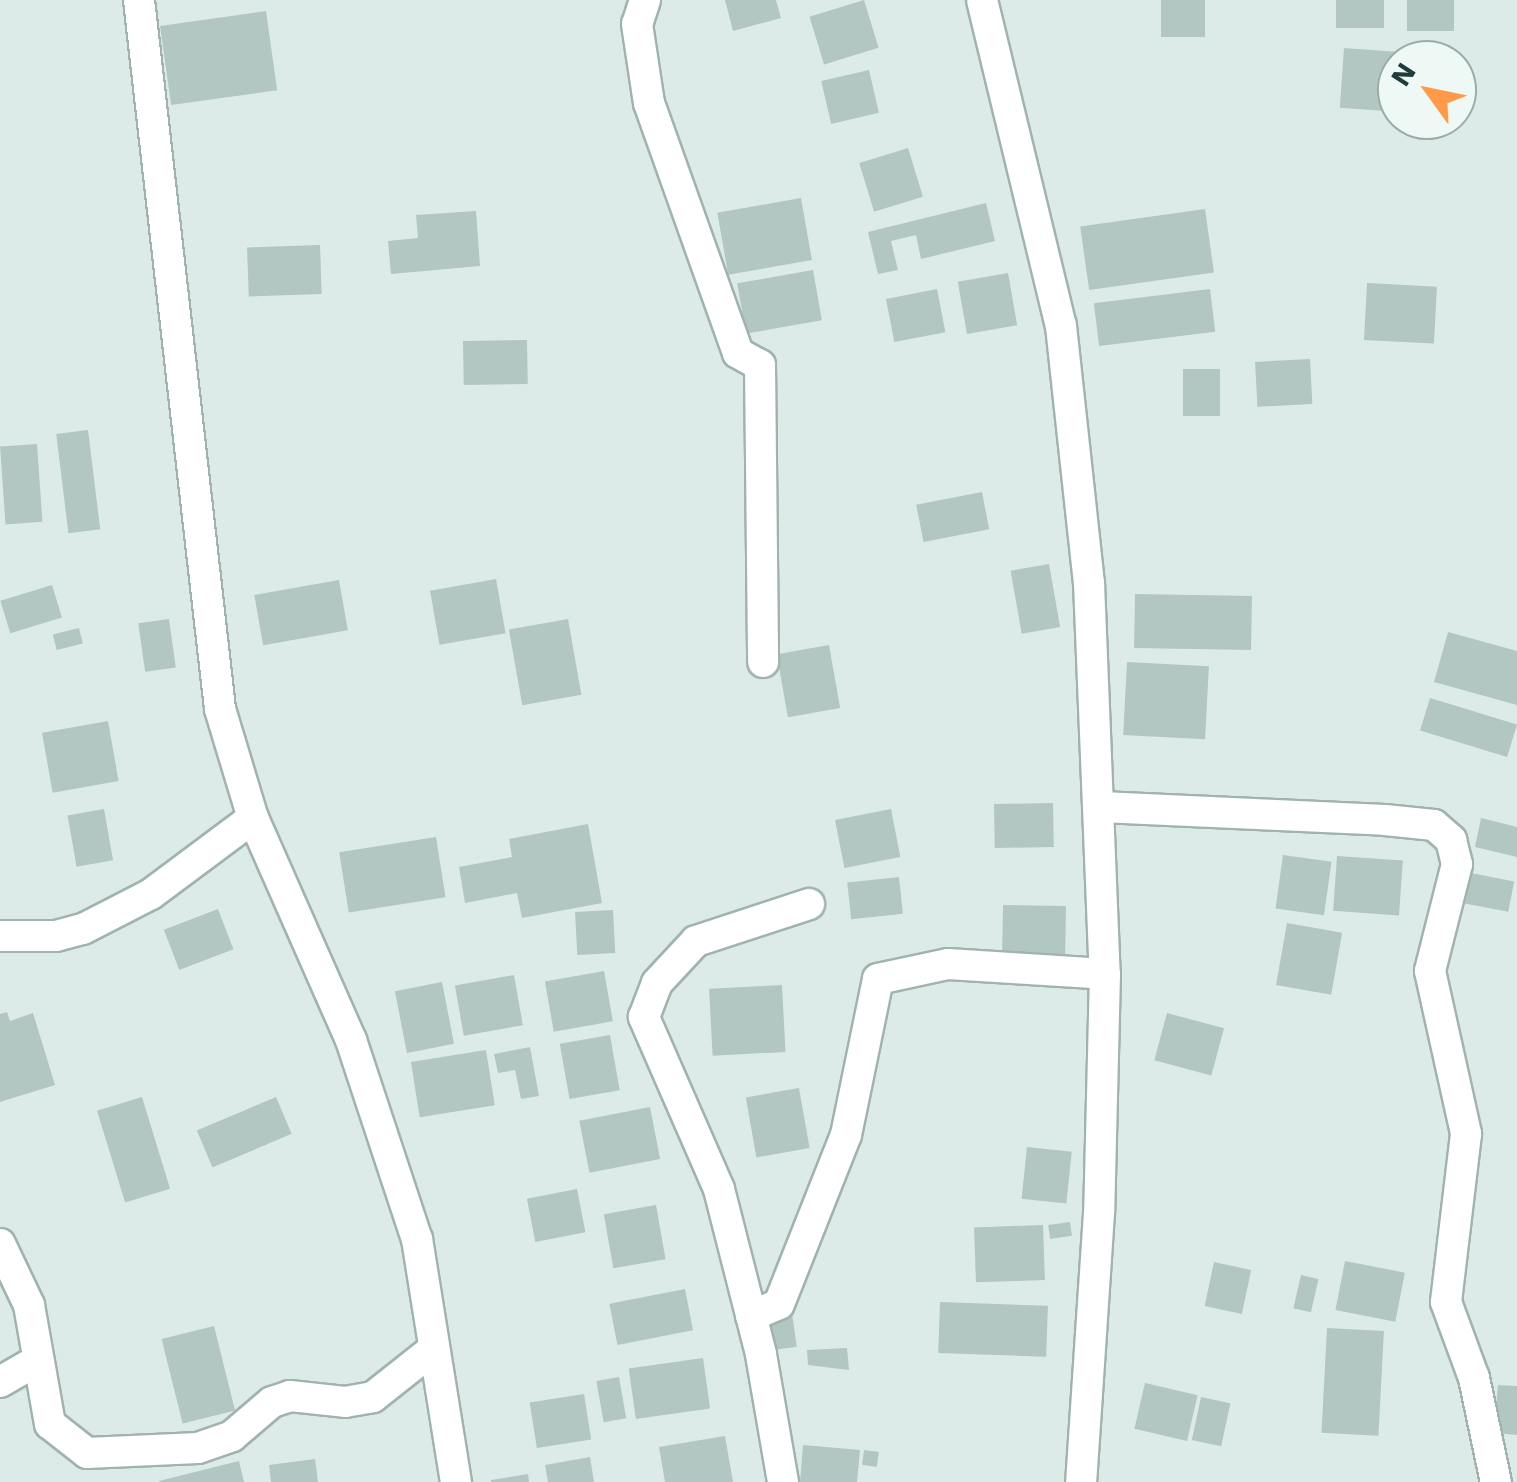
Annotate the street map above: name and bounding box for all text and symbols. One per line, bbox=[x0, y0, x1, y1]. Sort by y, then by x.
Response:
north arrow bbox=[1377, 40, 1477, 140]
text: N bbox=[1384, 57, 1423, 92]

